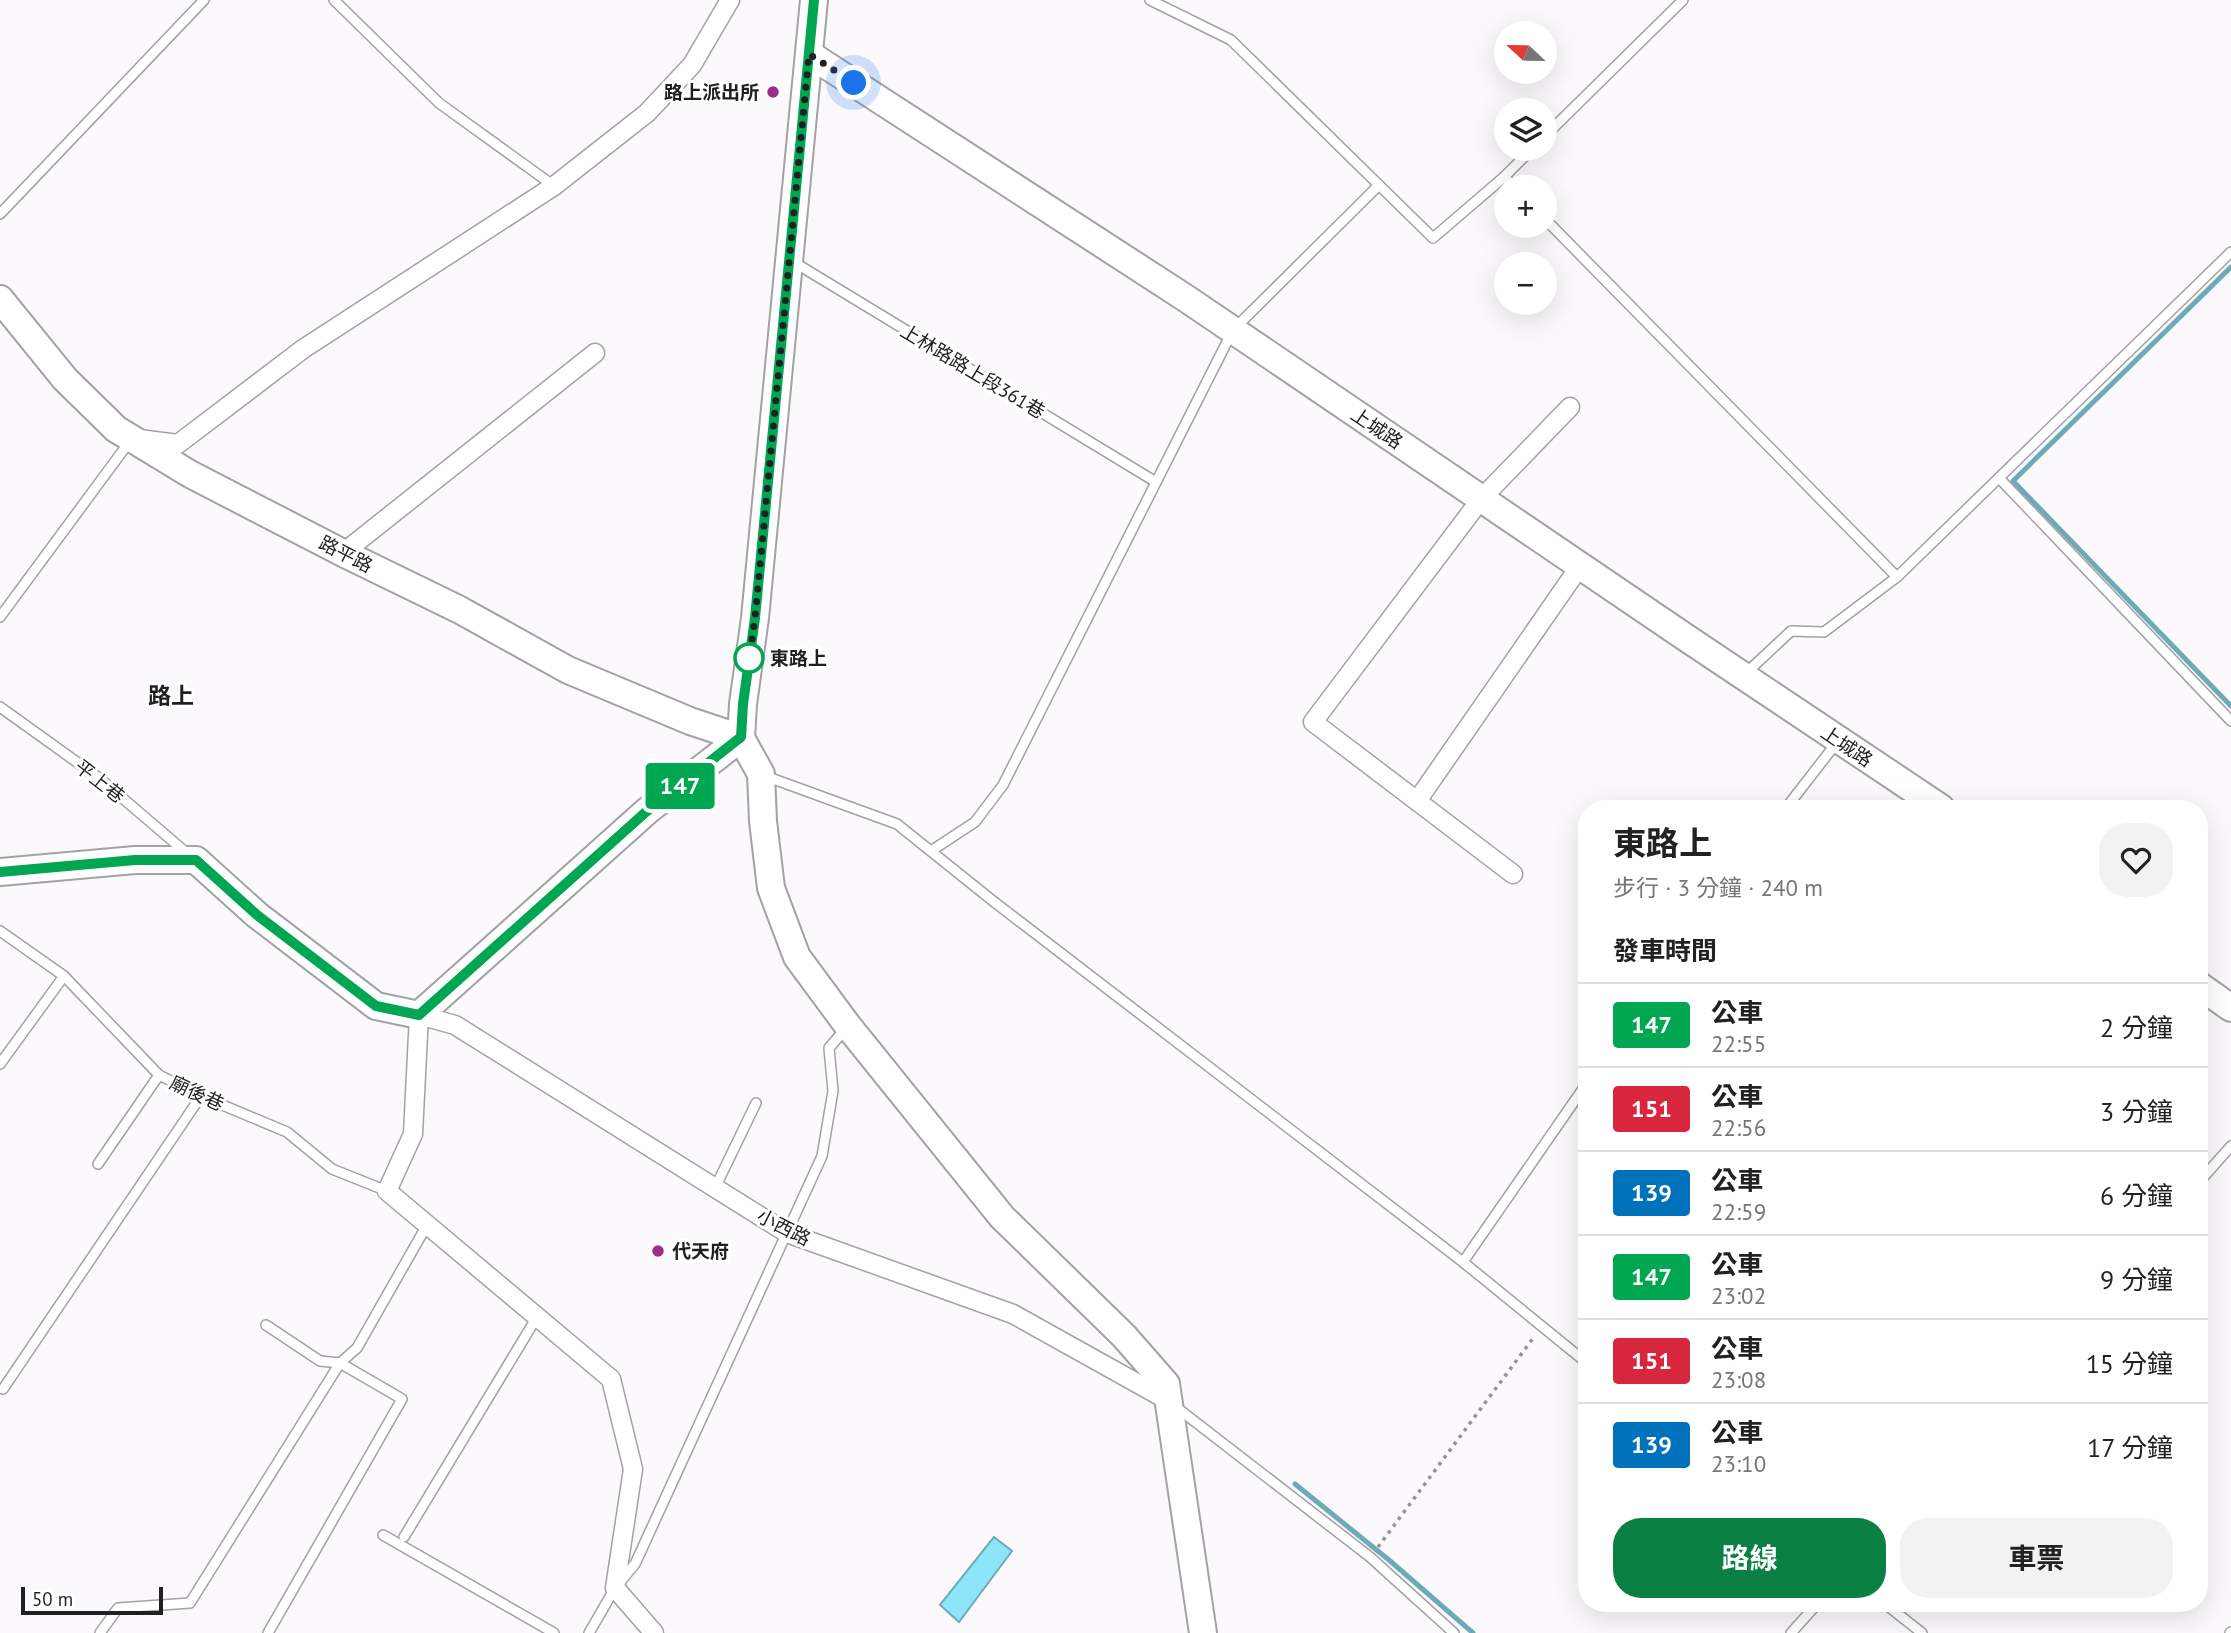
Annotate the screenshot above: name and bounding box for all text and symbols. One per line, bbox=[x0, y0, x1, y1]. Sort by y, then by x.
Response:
north arrow bbox=[1494, 21, 1558, 84]
map controls bbox=[1494, 21, 1557, 315]
your location bbox=[836, 65, 871, 100]
place label: 路上派出所 bbox=[664, 80, 759, 104]
marker: 路上派出所 bbox=[765, 84, 781, 100]
button: layers bbox=[1494, 98, 1557, 161]
button: + bbox=[1494, 175, 1557, 238]
button: − bbox=[1494, 252, 1557, 315]
street label: 上林路路上段361巷 bbox=[896, 318, 1050, 424]
street label: 上城路 bbox=[1347, 402, 1407, 454]
street label: 路平路 bbox=[315, 530, 377, 578]
marker: 東路上 bbox=[734, 643, 764, 673]
place label: 東路上 bbox=[770, 646, 827, 670]
district label: 路上 bbox=[148, 681, 194, 710]
street label: 上城路 bbox=[1817, 720, 1877, 772]
street label: 平上巷 bbox=[70, 754, 130, 808]
line badge: 147 bbox=[640, 763, 720, 809]
text: 147 bbox=[660, 770, 700, 801]
text: 東路上 bbox=[1613, 821, 1712, 864]
button: heart bbox=[2099, 823, 2173, 897]
text: 步行 · 3 分鐘 · 240 m bbox=[1613, 873, 1823, 902]
text: 發車時間 bbox=[1613, 934, 1717, 967]
text: 公車 bbox=[1711, 996, 1763, 1029]
text: 147 bbox=[1631, 1009, 1672, 1040]
text: 2 分鐘 bbox=[2100, 1011, 2173, 1044]
text: 22:55 bbox=[1711, 1029, 1766, 1058]
street label: 廟後巷 bbox=[166, 1070, 228, 1116]
text: 公車 bbox=[1711, 1080, 1763, 1113]
text: 151 bbox=[1631, 1093, 1672, 1124]
text: 3 分鐘 bbox=[2100, 1095, 2173, 1128]
text: 22:56 bbox=[1711, 1113, 1766, 1142]
text: 公車 bbox=[1711, 1164, 1763, 1197]
text: 139 bbox=[1631, 1177, 1672, 1208]
text: 6 分鐘 bbox=[2100, 1179, 2173, 1212]
text: 22:59 bbox=[1711, 1197, 1766, 1226]
street label: 小西路 bbox=[753, 1203, 815, 1251]
place label: 代天府 bbox=[672, 1239, 729, 1263]
marker: 代天府 bbox=[650, 1243, 666, 1259]
text: 公車 bbox=[1711, 1248, 1763, 1281]
text: 147 bbox=[1631, 1261, 1672, 1292]
text: 9 分鐘 bbox=[2100, 1263, 2173, 1296]
text: 23:02 bbox=[1711, 1281, 1766, 1310]
text: 公車 bbox=[1711, 1332, 1763, 1365]
text: 151 bbox=[1631, 1345, 1672, 1376]
text: 15 分鐘 bbox=[2086, 1347, 2173, 1380]
text: 23:08 bbox=[1711, 1365, 1766, 1394]
text: 公車 bbox=[1711, 1416, 1763, 1449]
text: 139 bbox=[1631, 1429, 1672, 1460]
text: 17 分鐘 bbox=[2087, 1431, 2173, 1464]
text: 23:10 bbox=[1711, 1449, 1766, 1478]
button: 路線 bbox=[1613, 1518, 1886, 1598]
button: 車票 bbox=[1900, 1518, 2173, 1598]
scale bar bbox=[21, 1584, 163, 1616]
text: 50 m bbox=[32, 1587, 73, 1611]

